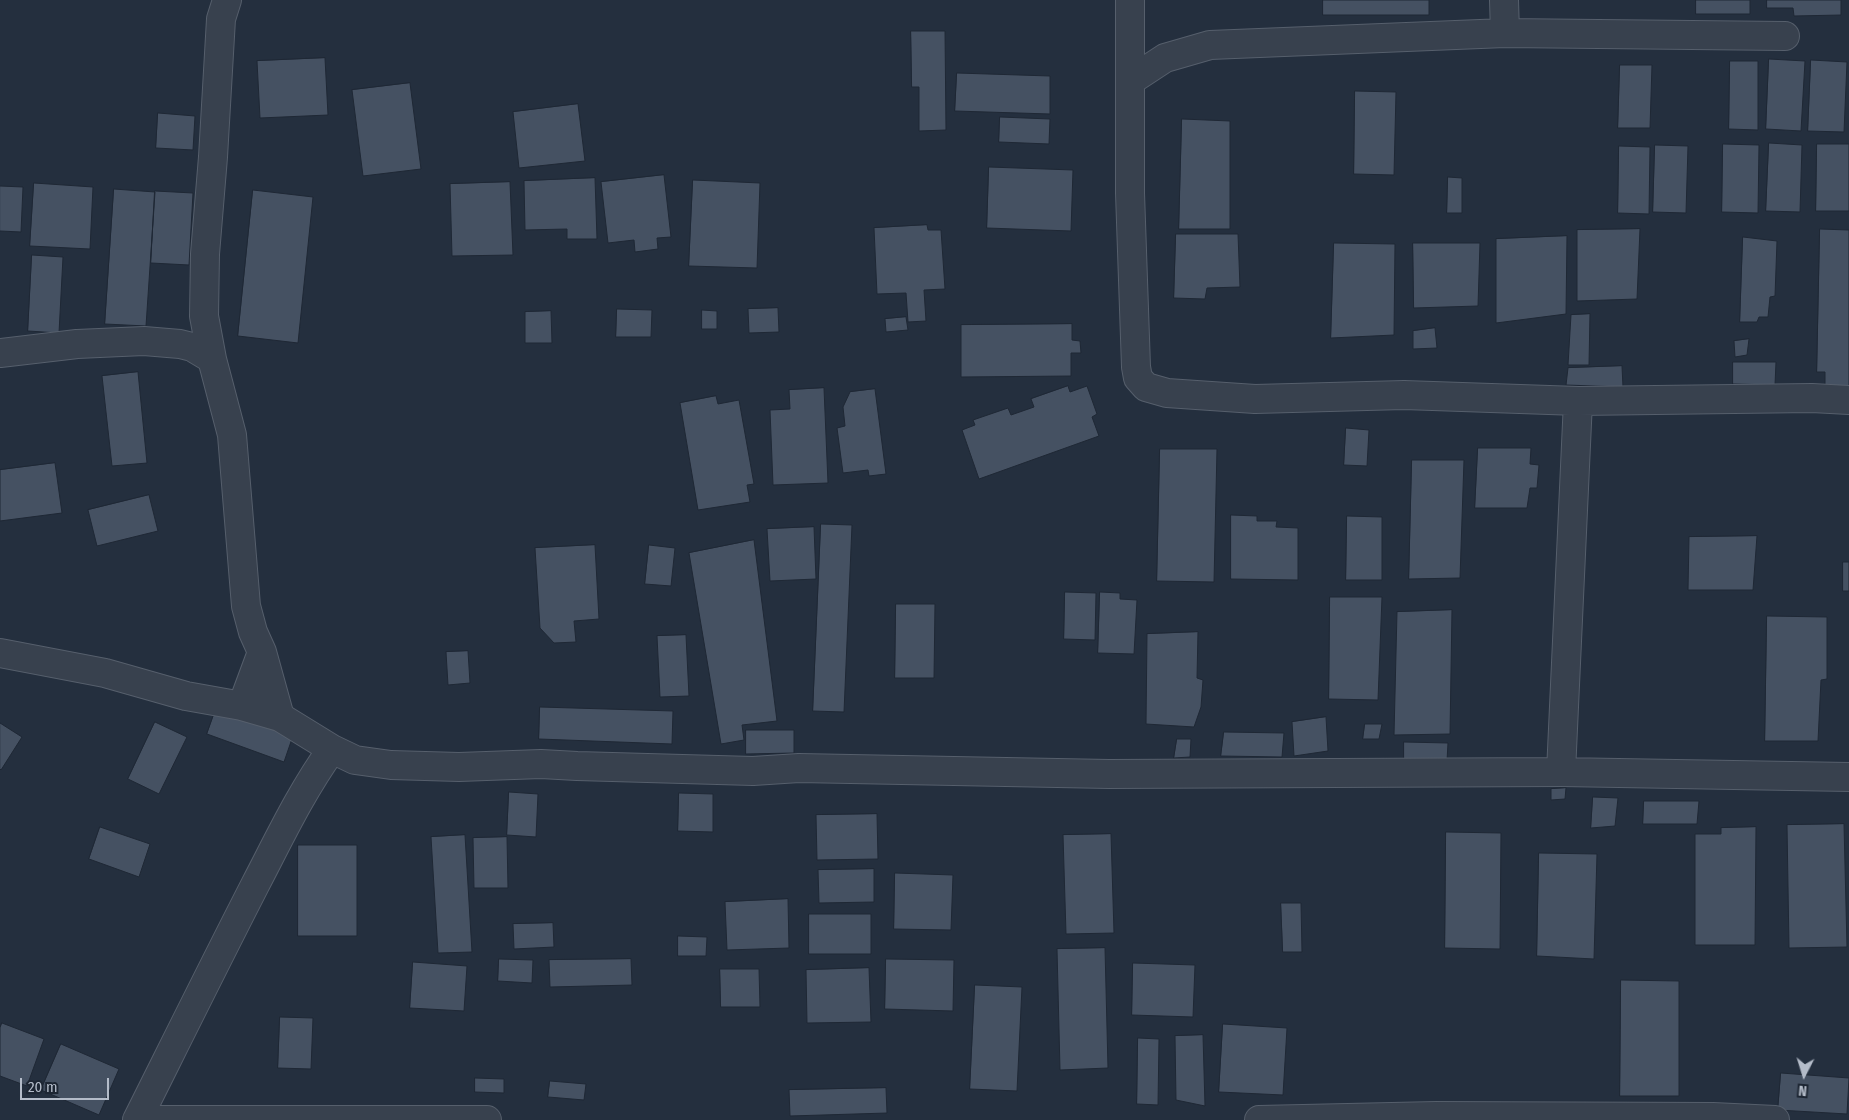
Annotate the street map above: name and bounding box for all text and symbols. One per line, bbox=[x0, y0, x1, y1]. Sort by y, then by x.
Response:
north arrow bbox=[1779, 1050, 1829, 1100]
scale bar bbox=[22, 1068, 111, 1100]
text: 20 m bbox=[28, 1078, 58, 1096]
text: N bbox=[1798, 1082, 1808, 1099]

